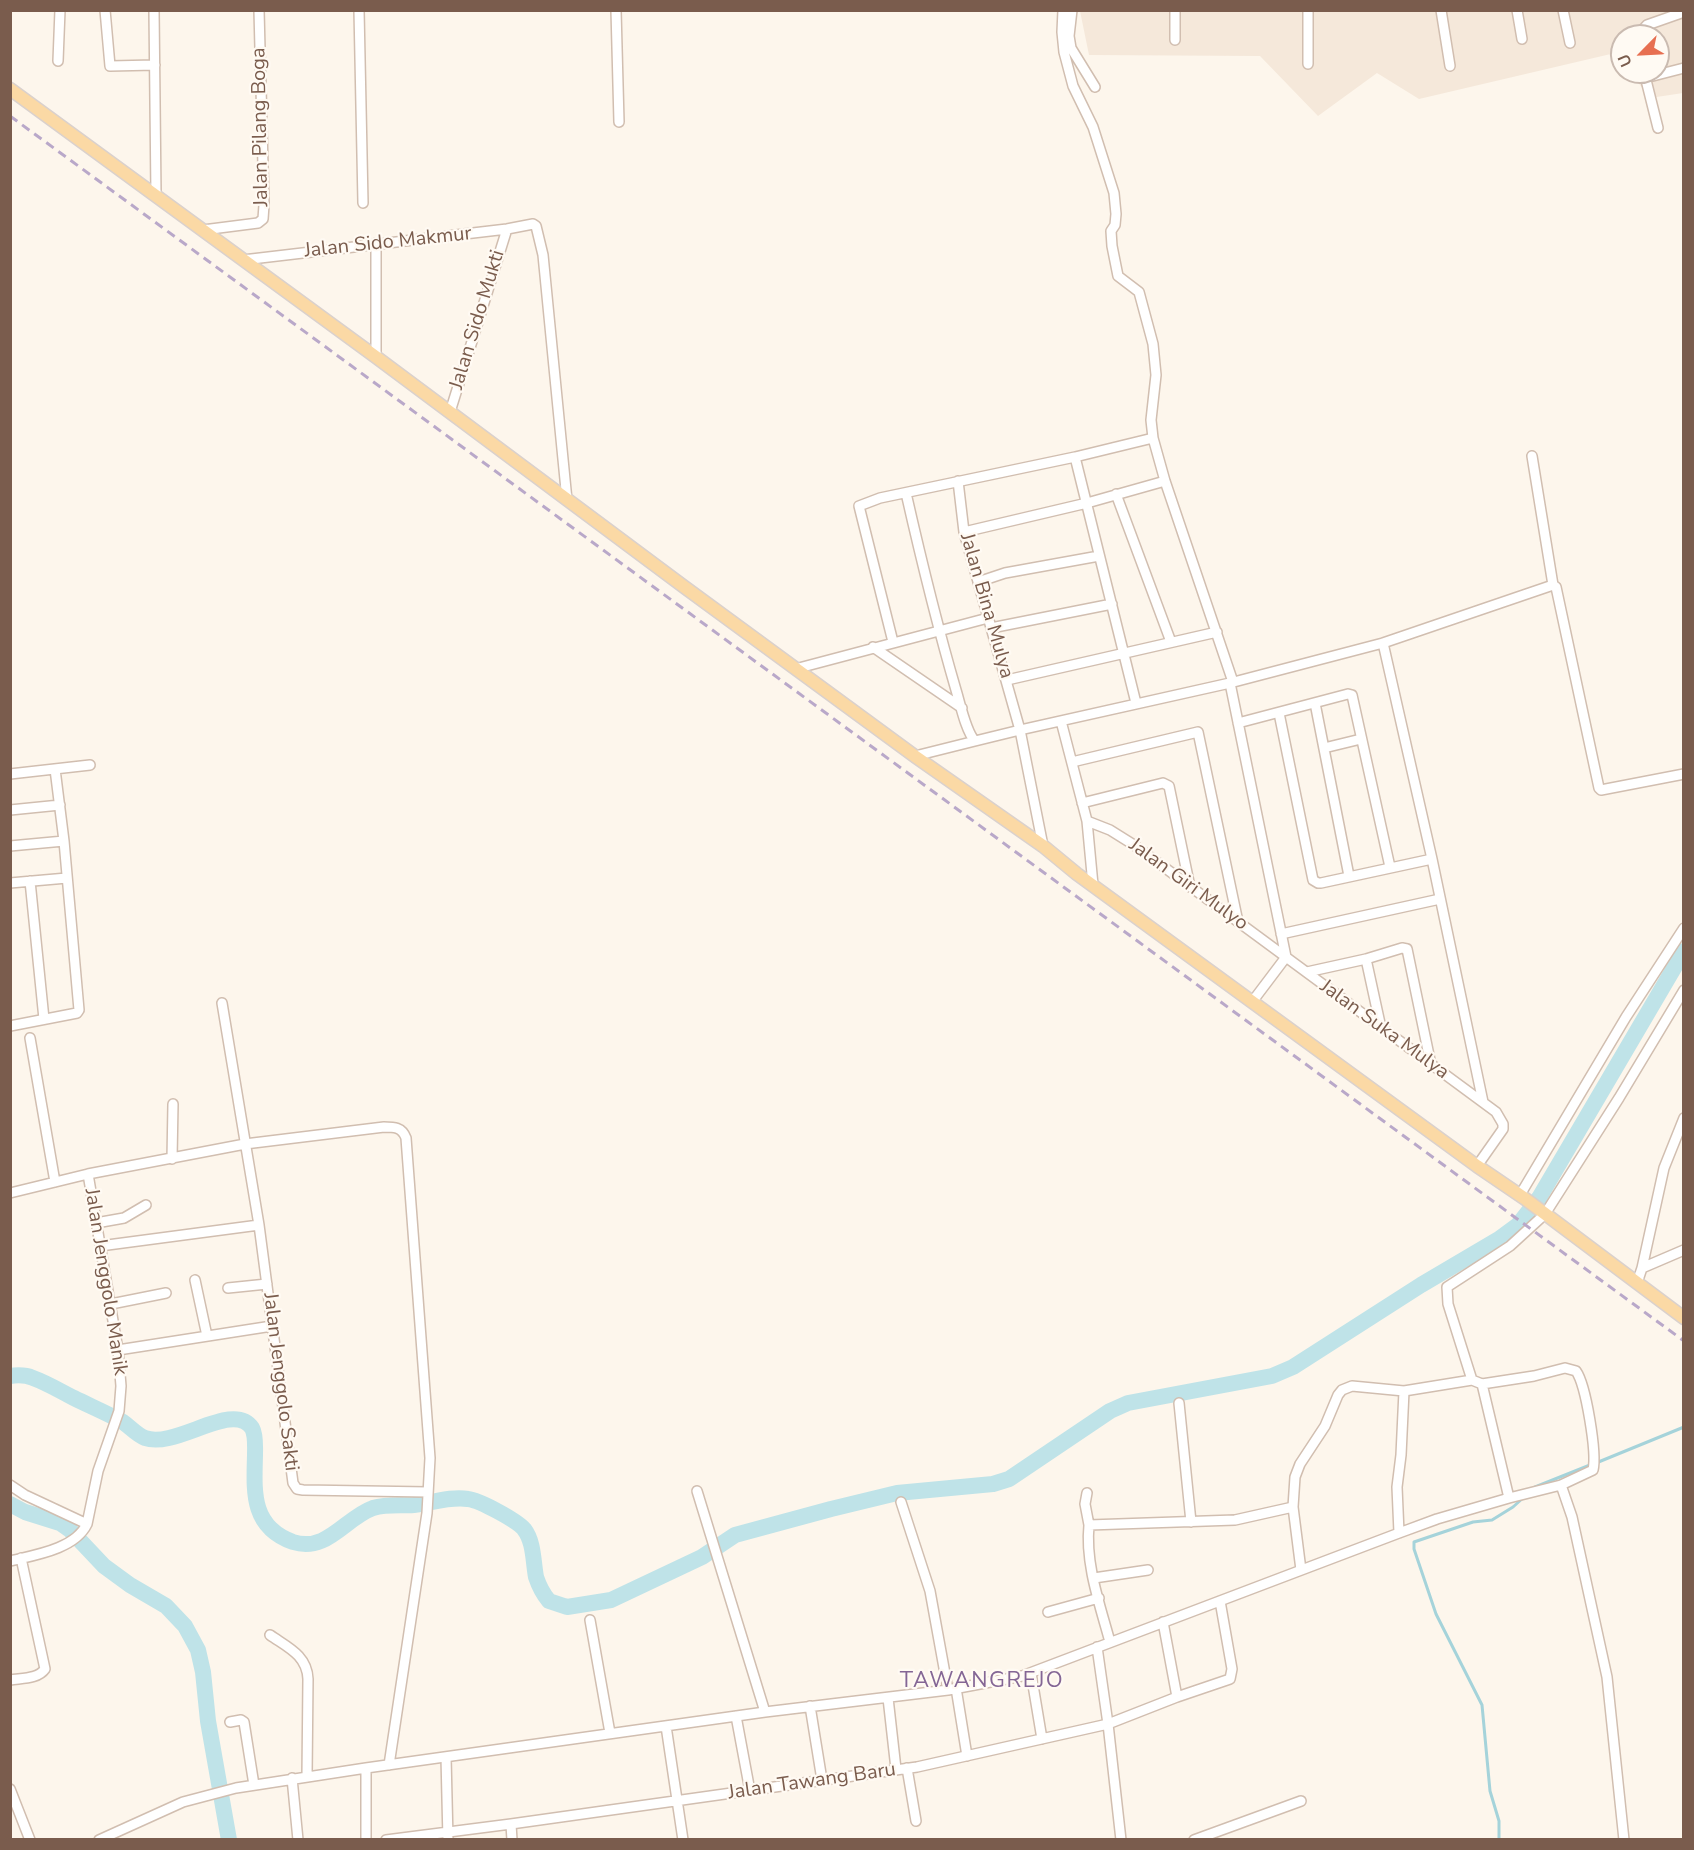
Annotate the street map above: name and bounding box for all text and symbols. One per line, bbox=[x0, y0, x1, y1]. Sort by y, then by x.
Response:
north arrow bbox=[1610, 24, 1670, 84]
street label: Jalan Pilang Boga bbox=[248, 47, 274, 207]
text: U bbox=[1613, 51, 1638, 70]
street label: Jalan Sido Makmur bbox=[303, 222, 473, 264]
street label: Jalan Sido Mukti bbox=[445, 247, 511, 393]
street label: Jalan Bina Mulya bbox=[954, 531, 1018, 681]
street label: Jalan Giri Mulyo bbox=[1124, 834, 1252, 936]
street label: Jalan Suka Mulya bbox=[1315, 975, 1453, 1085]
street label: Jalan Jenggolo Manik bbox=[78, 1187, 132, 1377]
street label: Jalan Jenggolo Sakti bbox=[257, 1291, 303, 1473]
district label: TAWANGREJO bbox=[900, 1669, 1064, 1695]
street label: Jalan Tawang Baru bbox=[727, 1758, 897, 1806]

